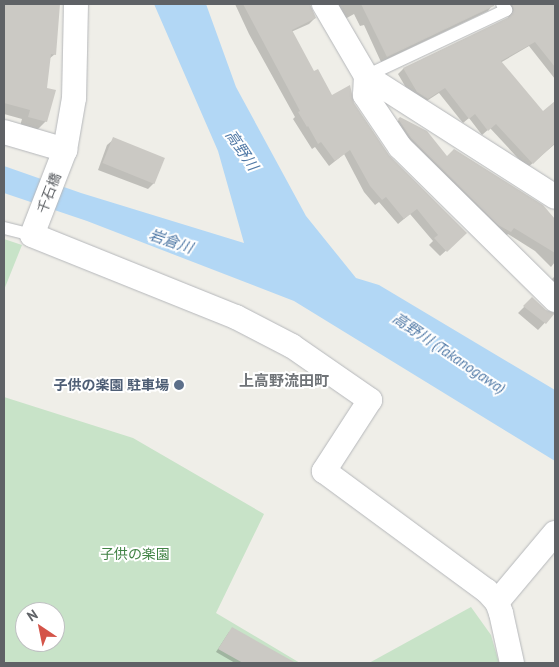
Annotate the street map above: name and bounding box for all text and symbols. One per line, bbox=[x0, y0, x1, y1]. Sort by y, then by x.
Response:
water label: 高野川 bbox=[222, 126, 262, 174]
street label: 千石橋 bbox=[34, 170, 64, 216]
water label: 岩倉川 bbox=[147, 225, 195, 257]
water label: 高野川 (Takanogawa) bbox=[389, 309, 509, 397]
district label: 上高野流田町 bbox=[239, 372, 329, 390]
place label: 子供の楽園 駐車場 bbox=[53, 377, 169, 393]
marker: 子供の楽園 駐車場 bbox=[173, 379, 185, 391]
park label: 子供の楽園 bbox=[100, 546, 170, 562]
north arrow bbox=[15, 602, 65, 652]
text: N bbox=[23, 605, 41, 625]

